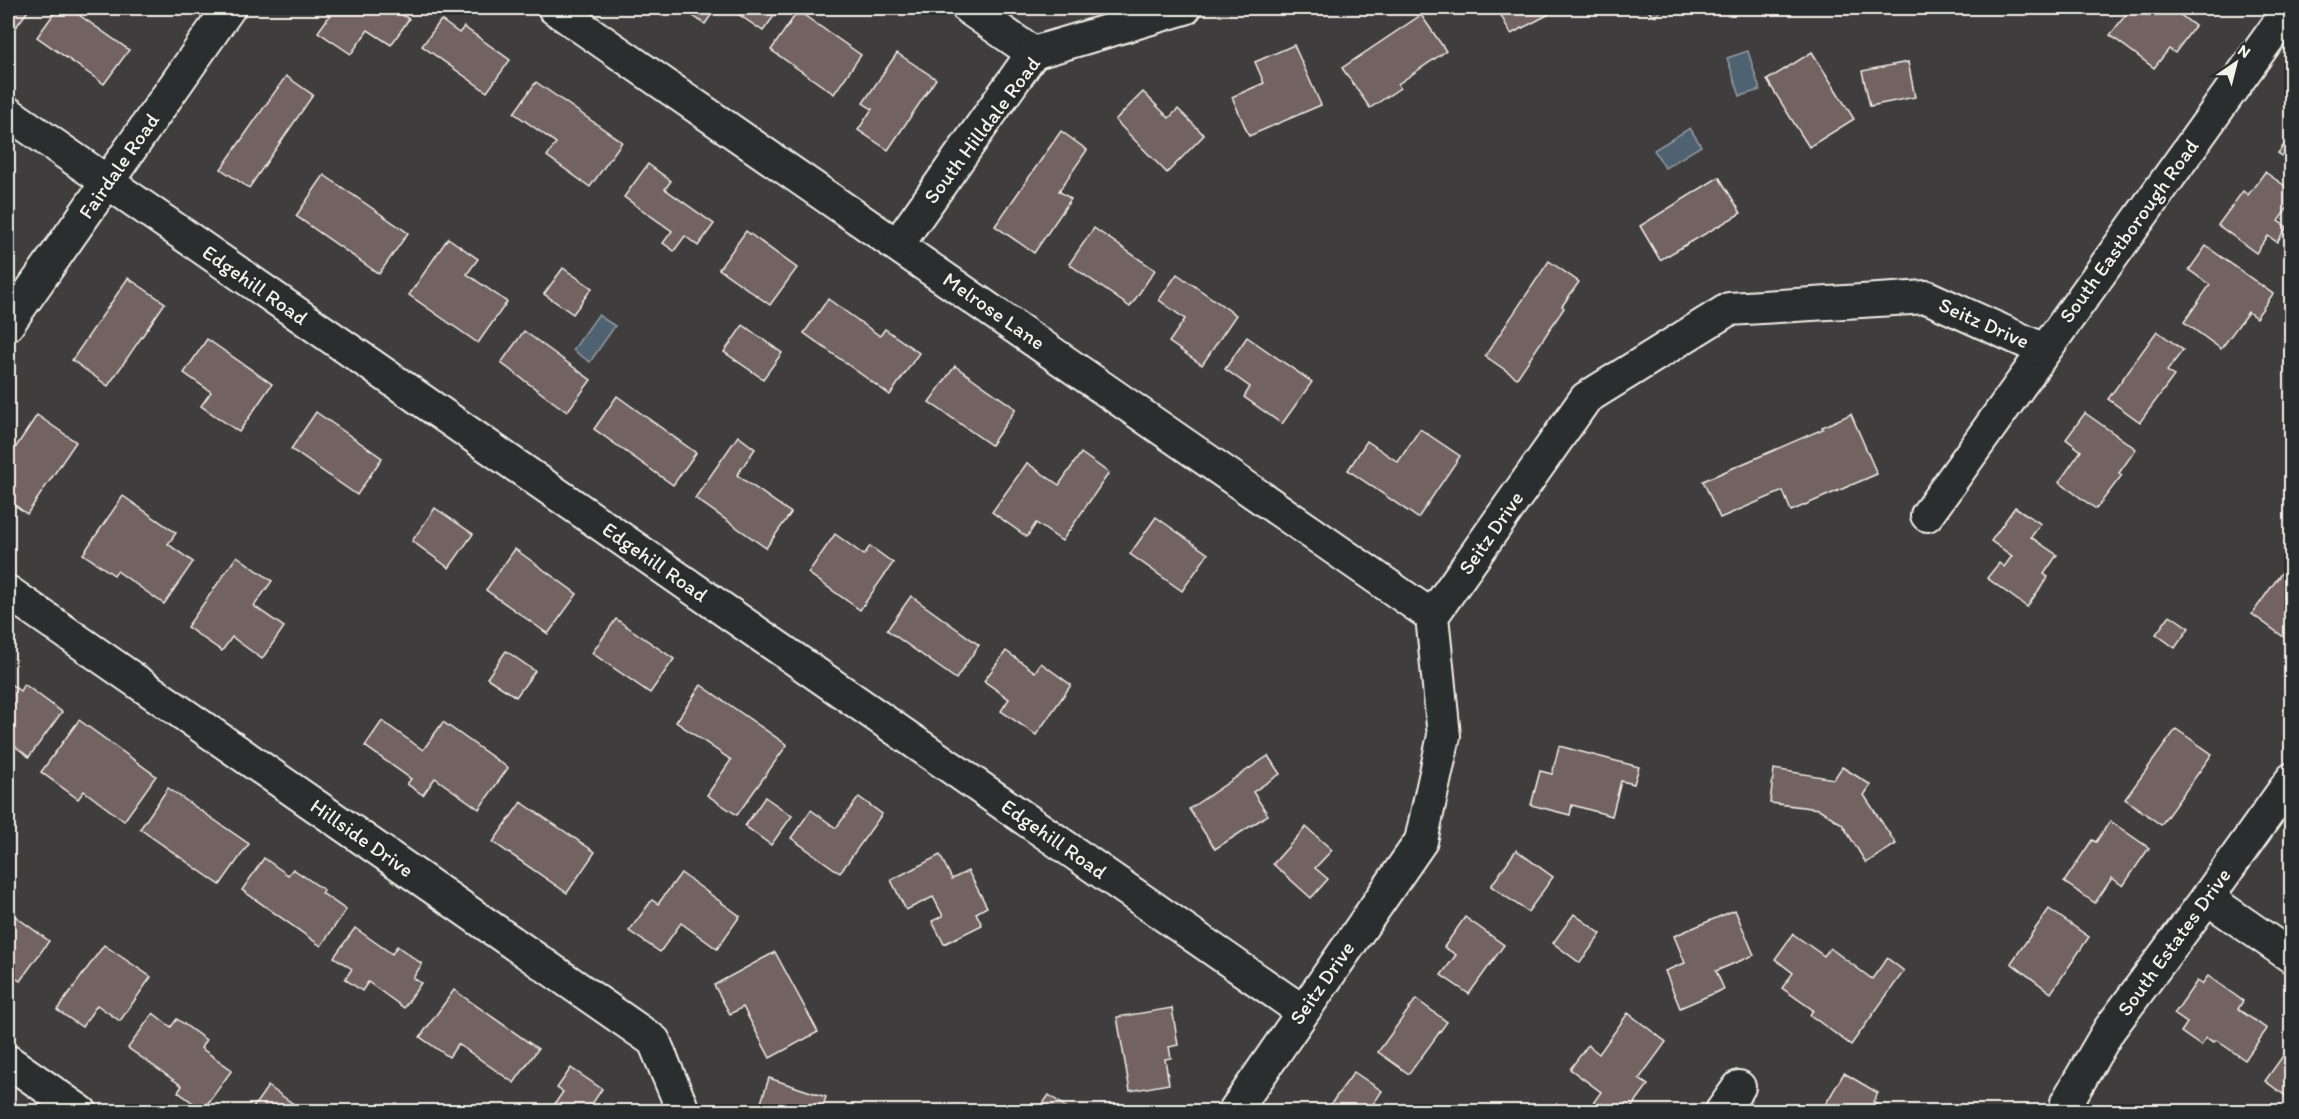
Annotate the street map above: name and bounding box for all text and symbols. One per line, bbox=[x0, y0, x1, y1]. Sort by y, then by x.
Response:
north arrow bbox=[2206, 33, 2266, 93]
text: N bbox=[2234, 40, 2254, 62]
street label: South Hilldale Road bbox=[918, 51, 1045, 208]
street label: Fairdale Road bbox=[73, 108, 164, 223]
street label: South Eastborough Road bbox=[2054, 134, 2204, 327]
street label: Edgehill Road bbox=[198, 239, 313, 330]
street label: Melrose Lane bbox=[938, 266, 1050, 355]
street label: Seitz Drive bbox=[1935, 292, 2033, 354]
street label: Seitz Drive bbox=[1453, 486, 1528, 579]
street label: Edgehill Road bbox=[598, 516, 713, 607]
street label: Hillside Drive bbox=[306, 793, 419, 882]
street label: Edgehill Road bbox=[997, 793, 1112, 884]
street label: South Estates Drive bbox=[2112, 863, 2236, 1020]
street label: Seitz Drive bbox=[1284, 936, 1359, 1029]

